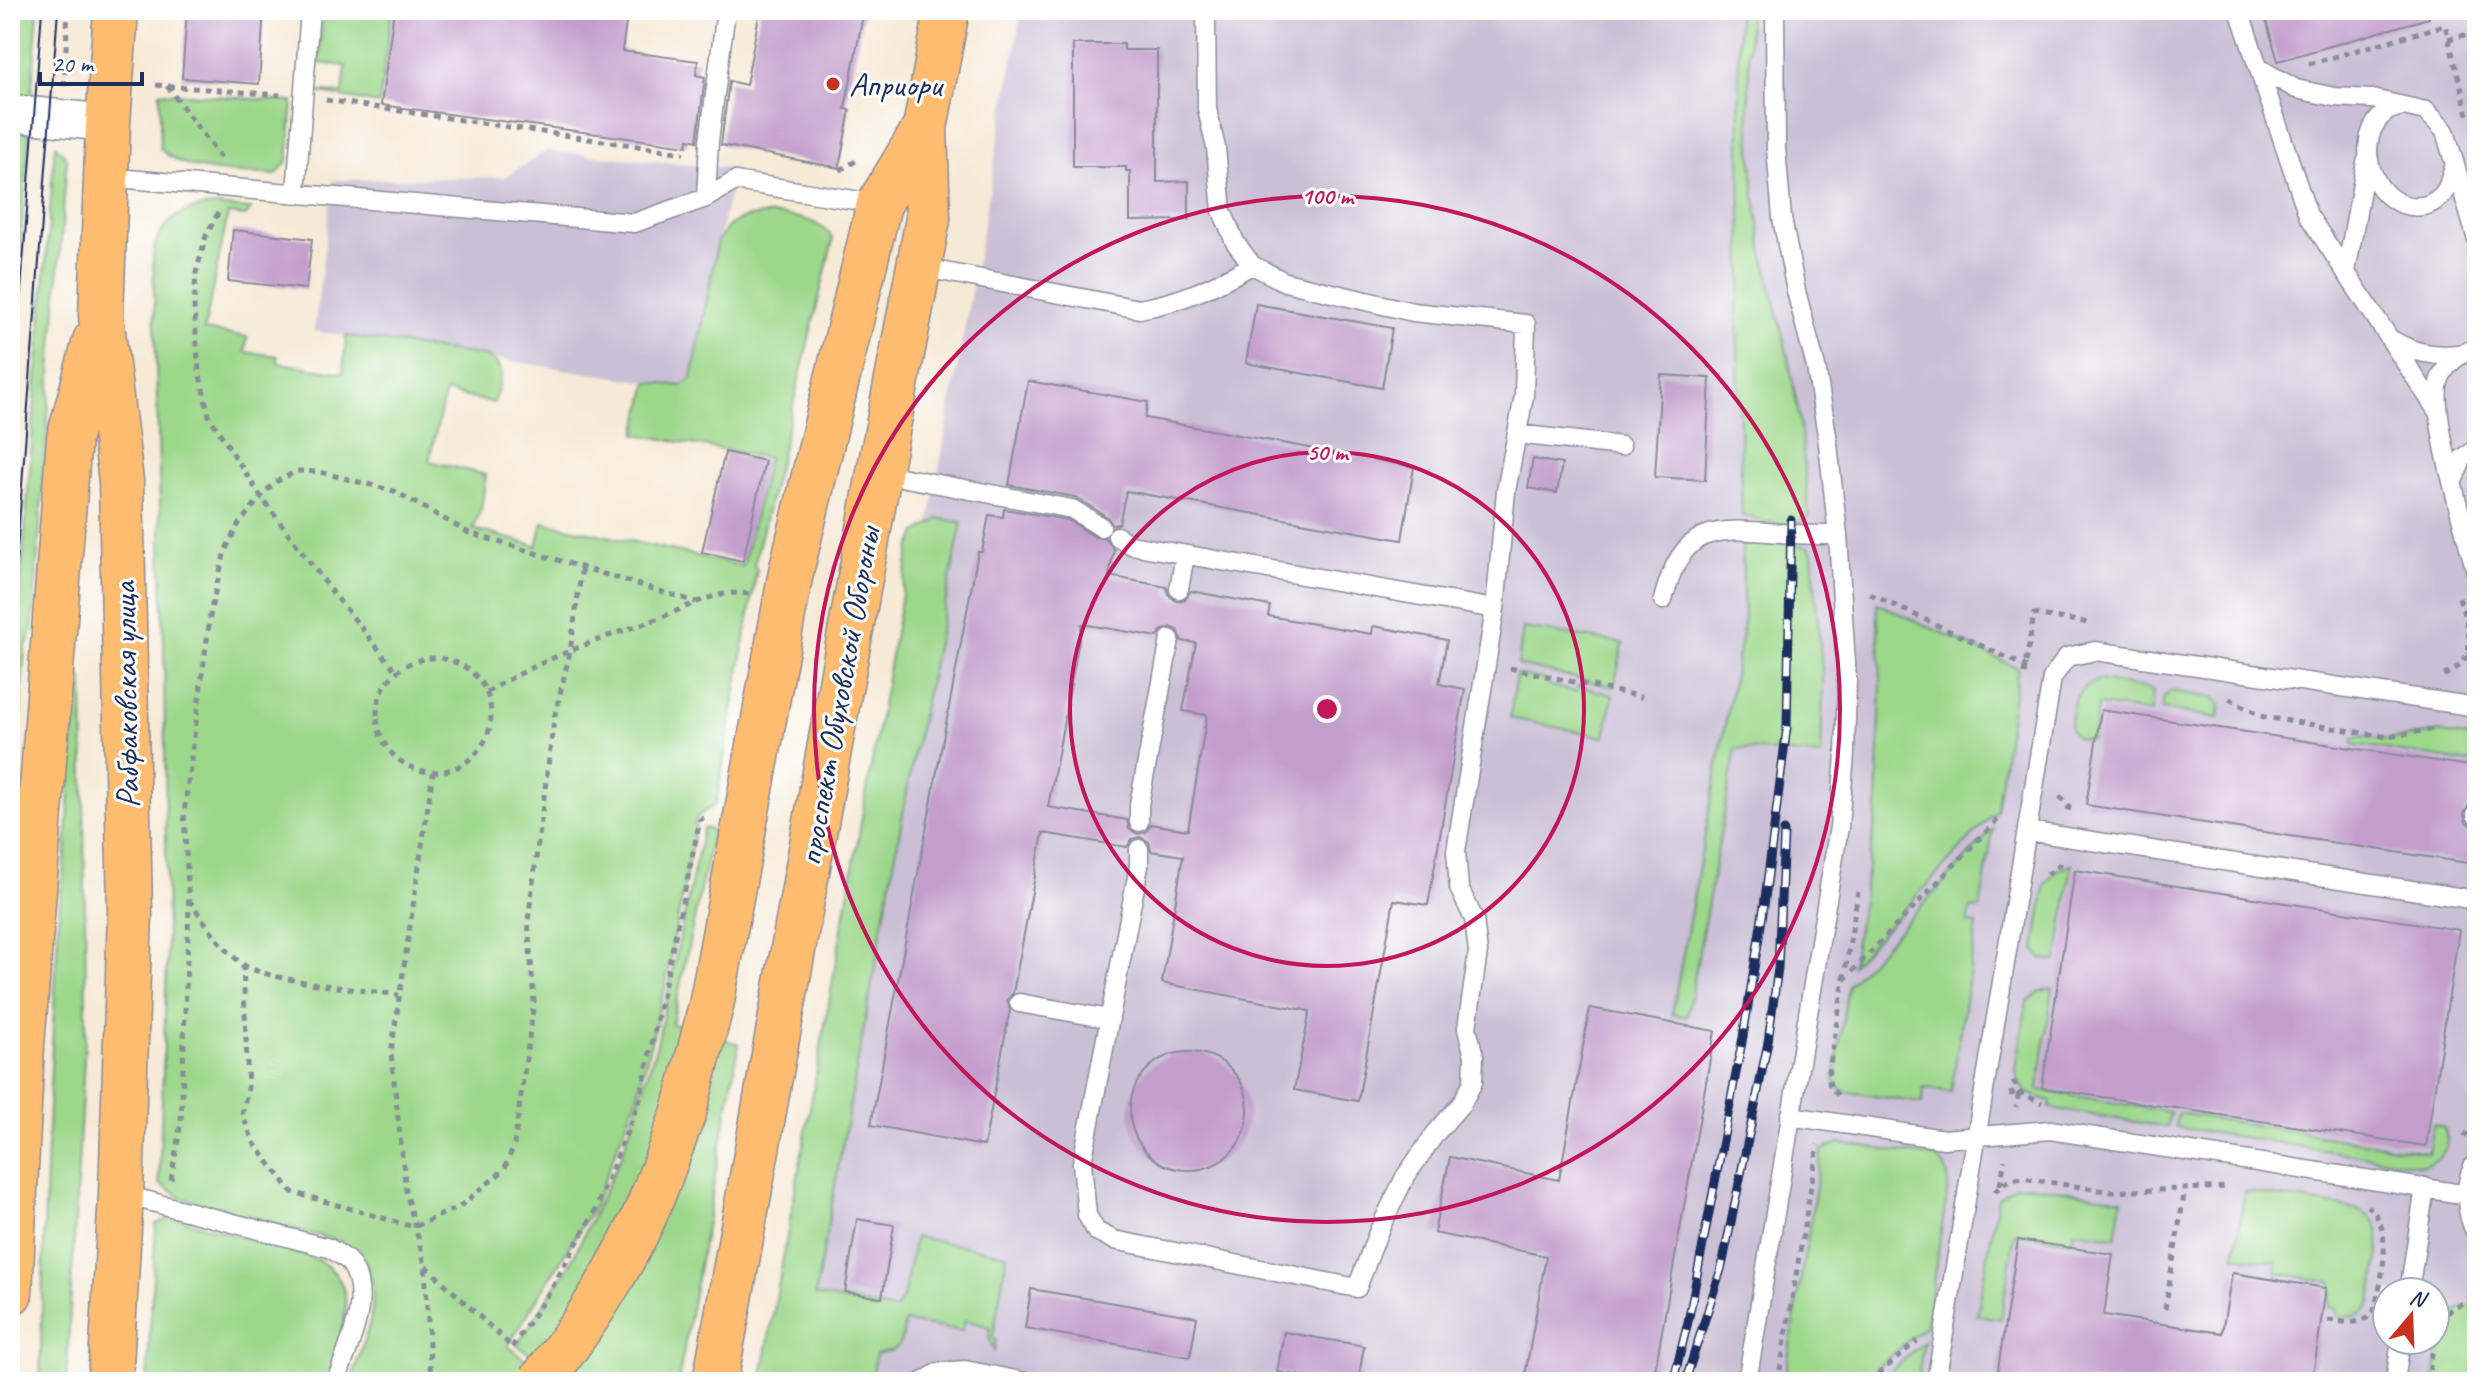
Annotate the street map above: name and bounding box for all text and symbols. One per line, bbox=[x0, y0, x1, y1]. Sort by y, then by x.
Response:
scale bar bbox=[40, 36, 142, 86]
text: 20 m bbox=[52, 49, 95, 79]
place label: Априори bbox=[849, 63, 944, 106]
marker: Априори bbox=[824, 75, 842, 93]
text: 100 m bbox=[1301, 181, 1355, 211]
text: 50 m bbox=[1307, 437, 1350, 467]
street label: проспект Обуховской Обороны bbox=[788, 521, 890, 869]
street label: Рабфаковская улица bbox=[102, 579, 149, 809]
centre of rings bbox=[1313, 695, 1341, 723]
north arrow bbox=[2371, 1276, 2451, 1356]
text: N bbox=[2406, 1283, 2431, 1315]

